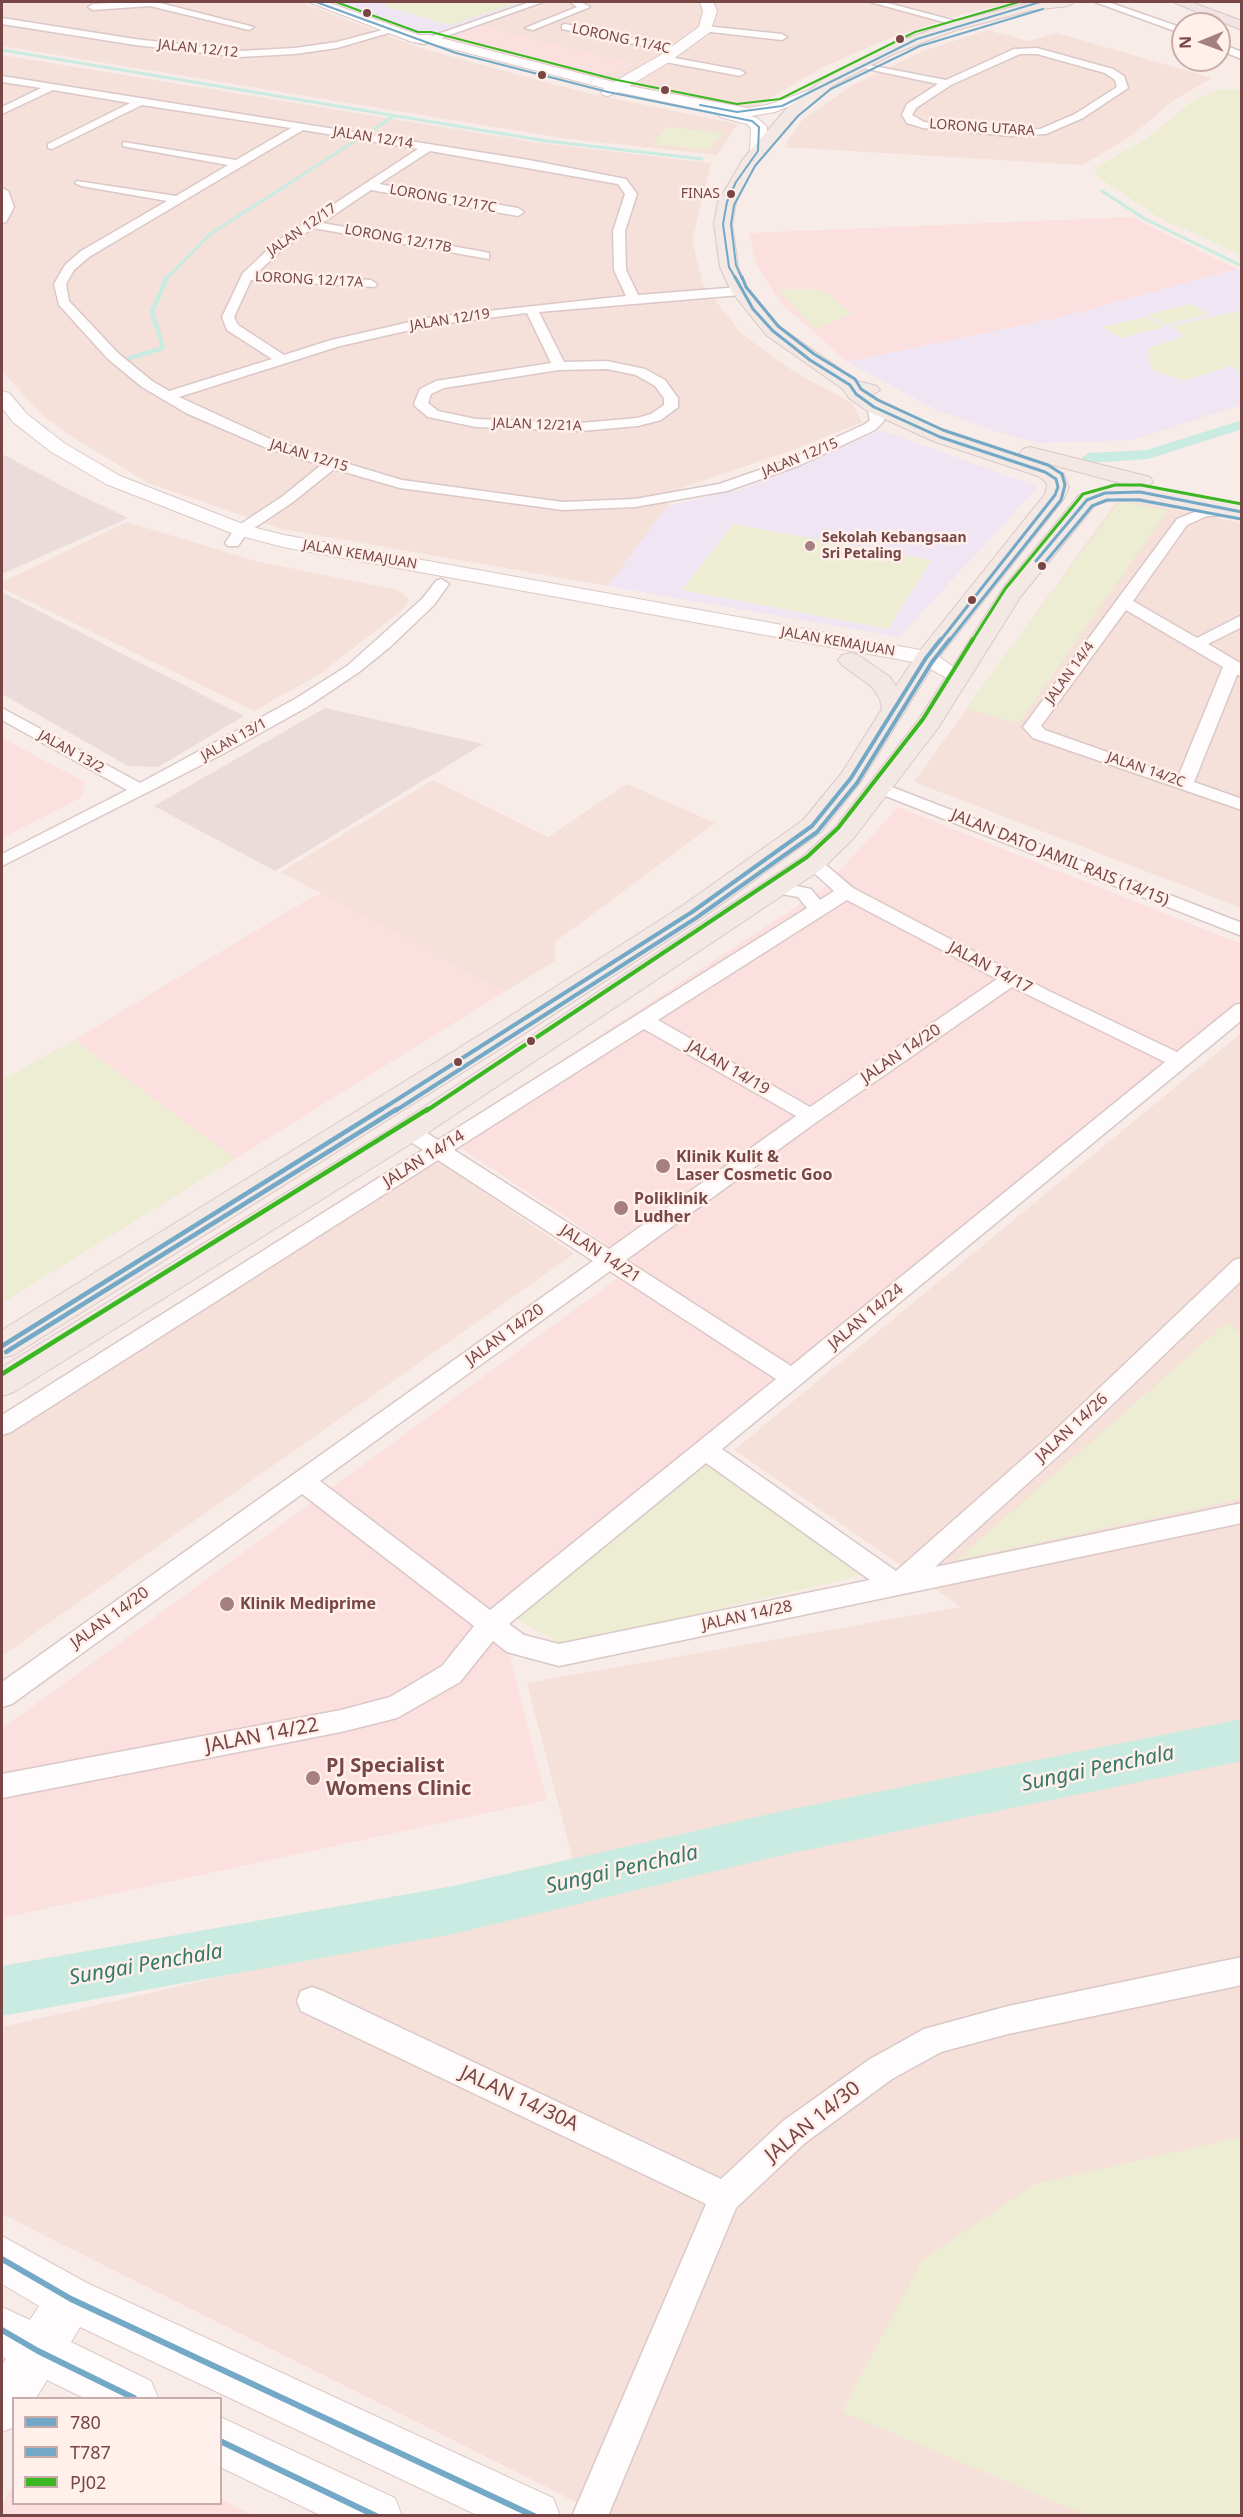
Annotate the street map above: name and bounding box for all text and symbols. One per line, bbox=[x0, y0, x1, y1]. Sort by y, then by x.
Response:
unlabelled marker bbox=[361, 7, 373, 19]
north arrow bbox=[1171, 12, 1231, 72]
street label: LORONG 11/4C bbox=[570, 20, 672, 58]
unlabelled marker bbox=[894, 33, 906, 45]
street label: JALAN 12/12 bbox=[157, 36, 239, 62]
text: N bbox=[1174, 36, 1196, 49]
unlabelled marker bbox=[536, 69, 548, 81]
unlabelled marker bbox=[659, 84, 671, 96]
street label: LORONG UTARA bbox=[929, 116, 1035, 140]
street label: JALAN 12/14 bbox=[332, 123, 414, 153]
street label: LORONG 12/17C bbox=[388, 181, 498, 217]
place label: FINAS bbox=[681, 186, 720, 202]
marker: FINAS bbox=[725, 188, 737, 200]
street label: JALAN 12/17 bbox=[264, 200, 340, 260]
street label: LORONG 12/17B bbox=[343, 221, 453, 257]
street label: LORONG 12/17A bbox=[254, 269, 364, 291]
street label: JALAN 12/19 bbox=[409, 305, 491, 335]
street label: JALAN 12/21A bbox=[492, 415, 582, 435]
street label: JALAN 12/15 bbox=[760, 435, 840, 481]
street label: JALAN 12/15 bbox=[268, 436, 350, 476]
place label: Sekolah Kebangsaan Sri Petaling bbox=[822, 530, 967, 562]
street label: JALAN KEMAJUAN bbox=[302, 537, 418, 573]
marker: Sekolah Kebangsaan Sri Petaling bbox=[803, 539, 817, 553]
unlabelled marker bbox=[1036, 560, 1048, 572]
unlabelled marker bbox=[966, 594, 978, 606]
street label: JALAN KEMAJUAN bbox=[780, 624, 896, 660]
street label: JALAN 14/4 bbox=[1042, 639, 1098, 707]
street label: JALAN 13/1 bbox=[198, 715, 270, 765]
street label: JALAN 13/2 bbox=[35, 727, 107, 777]
street label: JALAN 14/2C bbox=[1105, 749, 1187, 791]
street label: JALAN DATO JAMIL RAIS (14/15) bbox=[948, 805, 1172, 911]
street label: JALAN 14/17 bbox=[945, 938, 1035, 998]
street label: JALAN 14/20 bbox=[857, 1020, 945, 1088]
unlabelled marker bbox=[525, 1035, 537, 1047]
street label: JALAN 14/19 bbox=[683, 1037, 773, 1099]
unlabelled marker bbox=[452, 1056, 464, 1068]
street label: JALAN 14/14 bbox=[380, 1126, 468, 1192]
place label: Klinik Kulit & Laser Cosmetic Goo bbox=[676, 1147, 833, 1185]
marker: Klinik Kulit & Laser Cosmetic Goo bbox=[654, 1157, 672, 1175]
place label: Poliklinik Ludher bbox=[634, 1189, 708, 1227]
marker: Poliklinik Ludher bbox=[612, 1199, 630, 1217]
street label: JALAN 14/21 bbox=[556, 1221, 644, 1287]
street label: JALAN 14/24 bbox=[825, 1280, 907, 1354]
street label: JALAN 14/20 bbox=[462, 1300, 548, 1370]
street label: JALAN 14/26 bbox=[1032, 1390, 1112, 1466]
street label: JALAN 14/20 bbox=[67, 1583, 153, 1653]
place label: Klinik Mediprime bbox=[240, 1594, 376, 1614]
marker: Klinik Mediprime bbox=[218, 1595, 236, 1613]
street label: JALAN 14/28 bbox=[700, 1597, 794, 1635]
street label: JALAN 14/22 bbox=[203, 1713, 321, 1759]
water label: Sungai Penchala bbox=[1019, 1741, 1177, 1797]
place label: PJ Specialist Womens Clinic bbox=[326, 1754, 471, 1801]
marker: PJ Specialist Womens Clinic bbox=[304, 1769, 322, 1787]
water label: Sungai Penchala bbox=[543, 1840, 701, 1900]
water label: Sungai Penchala bbox=[67, 1939, 225, 1991]
street label: JALAN 14/30A bbox=[456, 2061, 582, 2137]
street label: JALAN 14/30 bbox=[761, 2076, 865, 2168]
legend bbox=[12, 2397, 222, 2505]
text: 780 bbox=[70, 2410, 101, 2434]
text: T787 bbox=[70, 2440, 111, 2464]
text: PJ02 bbox=[70, 2470, 106, 2494]

